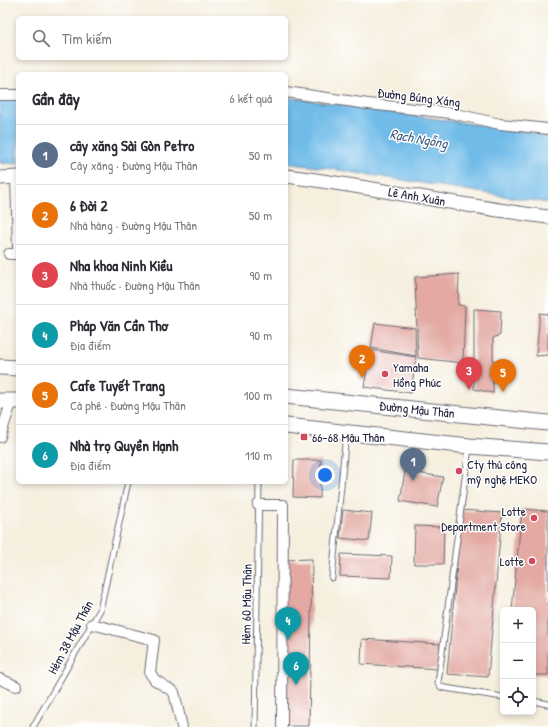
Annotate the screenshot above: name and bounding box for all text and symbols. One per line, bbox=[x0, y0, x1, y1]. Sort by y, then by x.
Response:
search box bbox=[16, 16, 288, 60]
icon: search bbox=[30, 27, 52, 49]
text: Tìm kiếm bbox=[62, 28, 112, 49]
street label: Đường Búng Xáng bbox=[377, 83, 462, 111]
text: Gần đây bbox=[32, 87, 80, 110]
text: 6 kết quả bbox=[229, 89, 272, 107]
water label: Rạch Ngỗng bbox=[388, 124, 450, 154]
text: cây xăng Sài Gòn Petro bbox=[70, 135, 194, 156]
text: 1 bbox=[43, 146, 47, 164]
text: 50 m bbox=[249, 146, 272, 164]
text: Cây xăng · Đường Mậu Thân bbox=[70, 156, 198, 174]
street label: Lê Anh Xuân bbox=[387, 182, 447, 210]
text: 6 Đời 2 bbox=[70, 195, 108, 216]
text: 2 bbox=[42, 206, 48, 224]
text: 50 m bbox=[249, 206, 272, 224]
text: Nhà hàng · Đường Mậu Thân bbox=[70, 216, 197, 234]
text: Nha khoa Ninh Kiều bbox=[70, 255, 173, 276]
text: 3 bbox=[42, 266, 48, 284]
text: 90 m bbox=[250, 266, 272, 284]
text: Nhà thuốc · Đường Mậu Thân bbox=[70, 276, 200, 294]
text: Pháp Văn Cần Thơ bbox=[70, 315, 168, 336]
text: 4 bbox=[43, 326, 47, 344]
text: 90 m bbox=[250, 326, 272, 344]
text: Địa điểm bbox=[70, 336, 111, 354]
pin: 2 bbox=[349, 345, 375, 378]
pin: 3 bbox=[456, 357, 482, 390]
place label: Yamaha Hồng Phúc bbox=[393, 358, 441, 391]
pin: 5 bbox=[490, 359, 516, 392]
marker: Yamaha Hồng Phúc bbox=[380, 369, 390, 379]
text: Cafe Tuyết Trang bbox=[70, 375, 165, 396]
text: 5 bbox=[42, 386, 48, 404]
text: 100 m bbox=[244, 386, 272, 404]
text: Cà phê · Đường Mậu Thân bbox=[70, 396, 186, 414]
street label: Đường Mậu Thân bbox=[378, 396, 456, 422]
place label: 66-68 Mậu Thân bbox=[312, 428, 385, 446]
marker: 66-68 Mậu Thân bbox=[299, 432, 309, 442]
text: Nhà trọ Quyền Hạnh bbox=[70, 435, 178, 456]
text: 6 bbox=[42, 446, 48, 464]
text: 110 m bbox=[245, 446, 272, 464]
pin: 1 bbox=[400, 448, 426, 481]
place label: Cty thủ công mỹ nghệ MEKO bbox=[467, 455, 537, 488]
text: Địa điểm bbox=[70, 456, 111, 474]
your location bbox=[315, 465, 335, 485]
marker: Cty thủ công mỹ nghệ MEKO bbox=[454, 466, 464, 476]
place label: Lotte Department Store bbox=[441, 502, 526, 535]
marker: Lotte Department Store bbox=[529, 513, 539, 523]
place label: Lotte bbox=[500, 552, 524, 570]
marker: Lotte bbox=[527, 556, 537, 566]
street label: Hẻm 60 Mậu Thân bbox=[236, 563, 256, 644]
street label: Hẻm 38 Mậu Thân bbox=[43, 597, 97, 677]
pin: 4 bbox=[275, 607, 301, 640]
map controls bbox=[500, 607, 536, 715]
button: + bbox=[500, 607, 536, 643]
button: − bbox=[500, 643, 536, 679]
pin: 6 bbox=[283, 652, 309, 685]
button: locate bbox=[500, 679, 536, 715]

